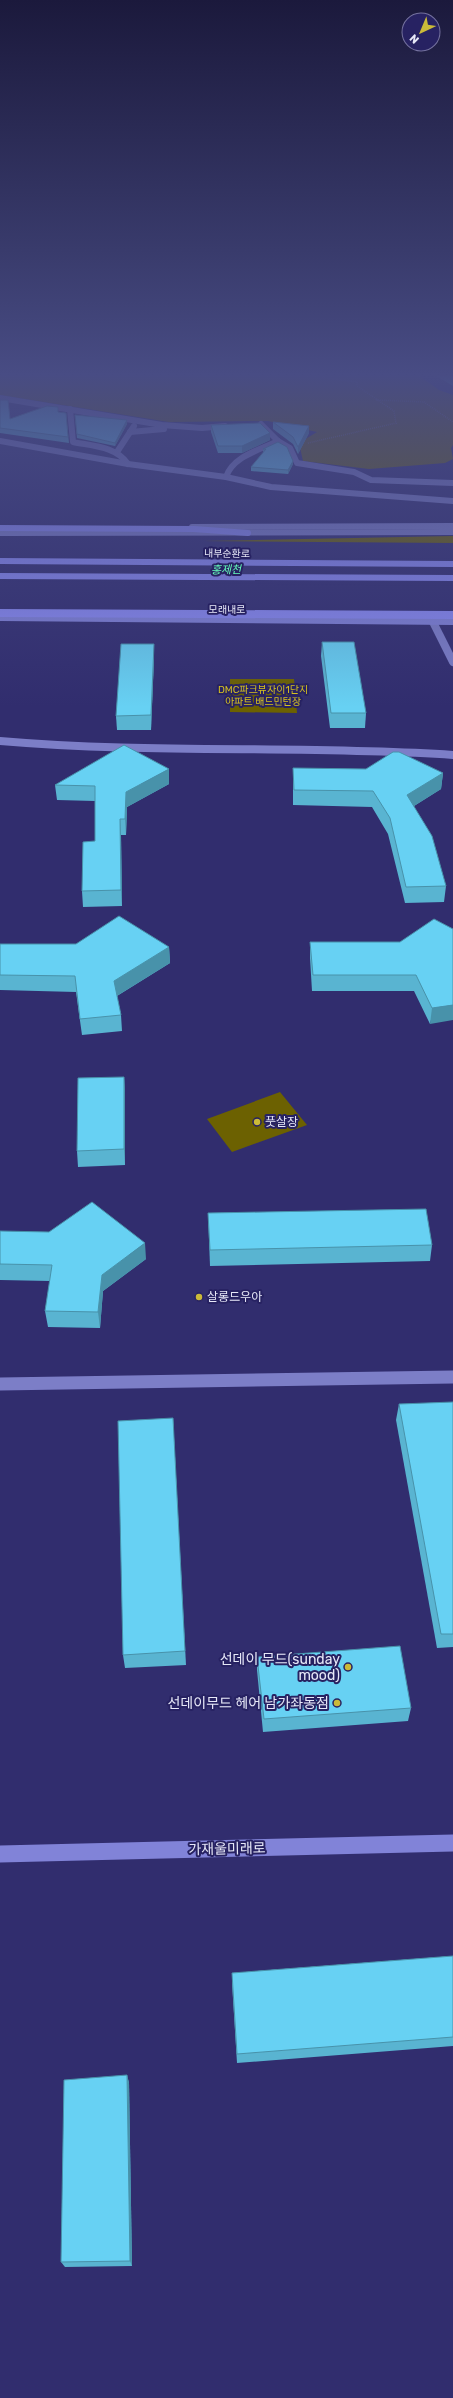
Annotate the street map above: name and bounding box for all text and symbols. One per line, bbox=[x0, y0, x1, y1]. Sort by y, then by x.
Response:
north arrow bbox=[401, 12, 441, 52]
text: N bbox=[407, 31, 422, 46]
street label: 내부순환로 bbox=[204, 548, 250, 560]
water label: 홍제천 bbox=[211, 563, 243, 577]
street label: 모래내로 bbox=[209, 604, 245, 616]
park label: DMC파크뷰자이1단지 아파트 배드민턴장 bbox=[218, 684, 308, 708]
place label: 풋살장 bbox=[265, 1115, 298, 1129]
marker: 풋살장 bbox=[252, 1117, 262, 1127]
place label: 살롱드우아 bbox=[207, 1290, 262, 1304]
marker: 살롱드우아 bbox=[194, 1292, 204, 1302]
place label: 선데이 무드(sunday mood) bbox=[220, 1651, 340, 1684]
marker: 선데이 무드(sunday mood) bbox=[343, 1662, 353, 1672]
place label: 선데이무드 헤어 남가좌동점 bbox=[168, 1695, 329, 1712]
marker: 선데이무드 헤어 남가좌동점 bbox=[332, 1698, 342, 1708]
street label: 가재울미래로 bbox=[188, 1840, 266, 1858]

